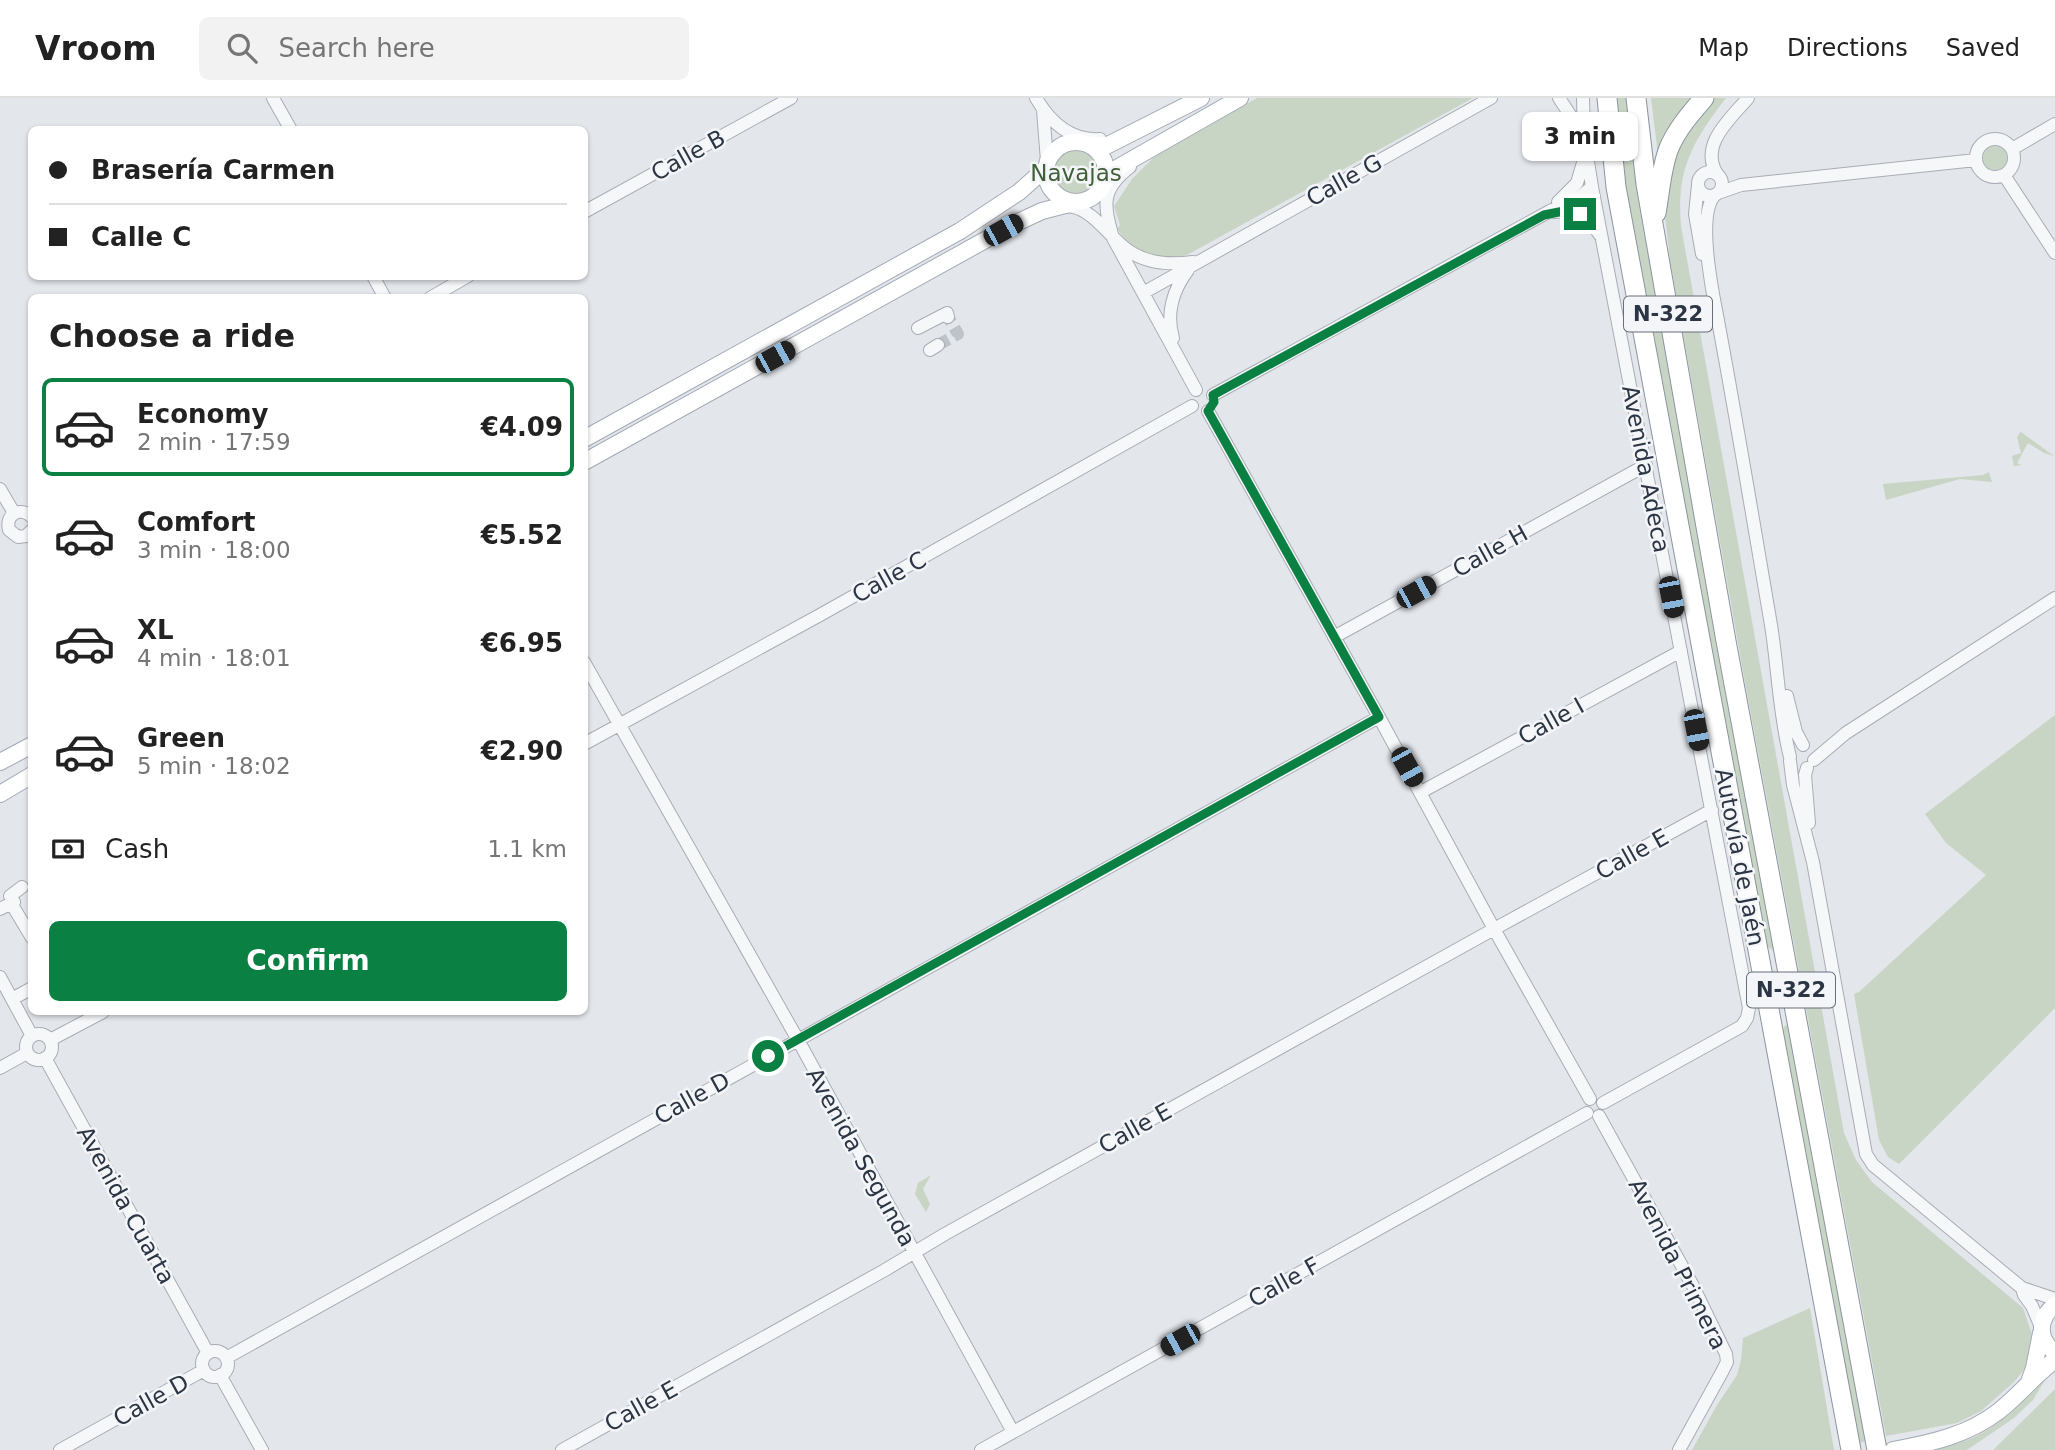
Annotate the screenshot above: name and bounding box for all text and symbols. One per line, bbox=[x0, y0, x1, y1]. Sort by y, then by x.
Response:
search box bbox=[199, 17, 689, 80]
text: Vroom bbox=[35, 29, 157, 68]
icon: search bbox=[223, 29, 261, 67]
text: Search here bbox=[279, 33, 435, 63]
text: Map bbox=[1698, 34, 1749, 62]
text: Directions bbox=[1787, 34, 1908, 62]
text: Saved bbox=[1946, 34, 2020, 62]
callout: 3 min bbox=[1522, 113, 1638, 162]
text: 3 min bbox=[1544, 123, 1616, 149]
street label: Calle B bbox=[647, 124, 729, 186]
street label: Calle G bbox=[1302, 149, 1386, 211]
text: Brasería Carmen bbox=[91, 155, 335, 185]
park label: Navajas bbox=[1030, 160, 1122, 186]
route end bbox=[1564, 198, 1596, 230]
car bbox=[980, 211, 1027, 249]
text: Calle C bbox=[91, 222, 191, 252]
road number: N-322 bbox=[1624, 296, 1712, 332]
text: Choose a ride bbox=[49, 317, 295, 355]
car bbox=[752, 338, 799, 376]
street label: Avenida Adeca bbox=[1617, 383, 1675, 555]
icon: car bbox=[53, 396, 116, 459]
text: Economy bbox=[137, 399, 268, 429]
text: €4.09 bbox=[481, 412, 563, 442]
text: 2 min · 17:59 bbox=[137, 429, 291, 455]
icon: car bbox=[53, 504, 116, 567]
text: Comfort bbox=[137, 507, 255, 537]
text: €5.52 bbox=[481, 520, 563, 550]
street label: Calle H bbox=[1448, 520, 1532, 582]
text: 3 min · 18:00 bbox=[137, 537, 291, 563]
street label: Calle C bbox=[848, 546, 930, 608]
car bbox=[1393, 573, 1440, 611]
car bbox=[1657, 574, 1686, 620]
icon: car bbox=[53, 612, 116, 675]
text: XL bbox=[137, 615, 174, 645]
text: €6.95 bbox=[481, 628, 563, 658]
text: 4 min · 18:01 bbox=[137, 645, 291, 671]
street label: Calle I bbox=[1514, 692, 1588, 750]
car bbox=[1682, 707, 1711, 753]
icon: car bbox=[53, 720, 116, 783]
text: Green bbox=[137, 723, 225, 753]
text: €2.90 bbox=[481, 736, 563, 766]
car bbox=[1388, 744, 1427, 790]
text: 5 min · 18:02 bbox=[137, 753, 291, 779]
street label: Autovía de Jaén bbox=[1710, 766, 1770, 948]
street label: Calle E bbox=[1591, 823, 1673, 885]
icon: cash bbox=[49, 830, 87, 868]
text: Cash bbox=[105, 834, 169, 864]
text: 1.1 km bbox=[487, 836, 567, 862]
button: Confirm bbox=[49, 921, 567, 1001]
road number: N-322 bbox=[1747, 972, 1835, 1008]
route start bbox=[752, 1040, 784, 1072]
street label: Avenida Segunda bbox=[801, 1063, 921, 1251]
street label: Calle D bbox=[650, 1067, 734, 1129]
street label: Calle E bbox=[1094, 1097, 1176, 1159]
street label: Avenida Cuarta bbox=[72, 1122, 180, 1288]
street label: Avenida Primera bbox=[1624, 1174, 1732, 1354]
street label: Calle F bbox=[1244, 1252, 1324, 1312]
car bbox=[1157, 1321, 1204, 1359]
street label: Calle D bbox=[109, 1369, 193, 1431]
street label: Calle E bbox=[600, 1375, 682, 1437]

